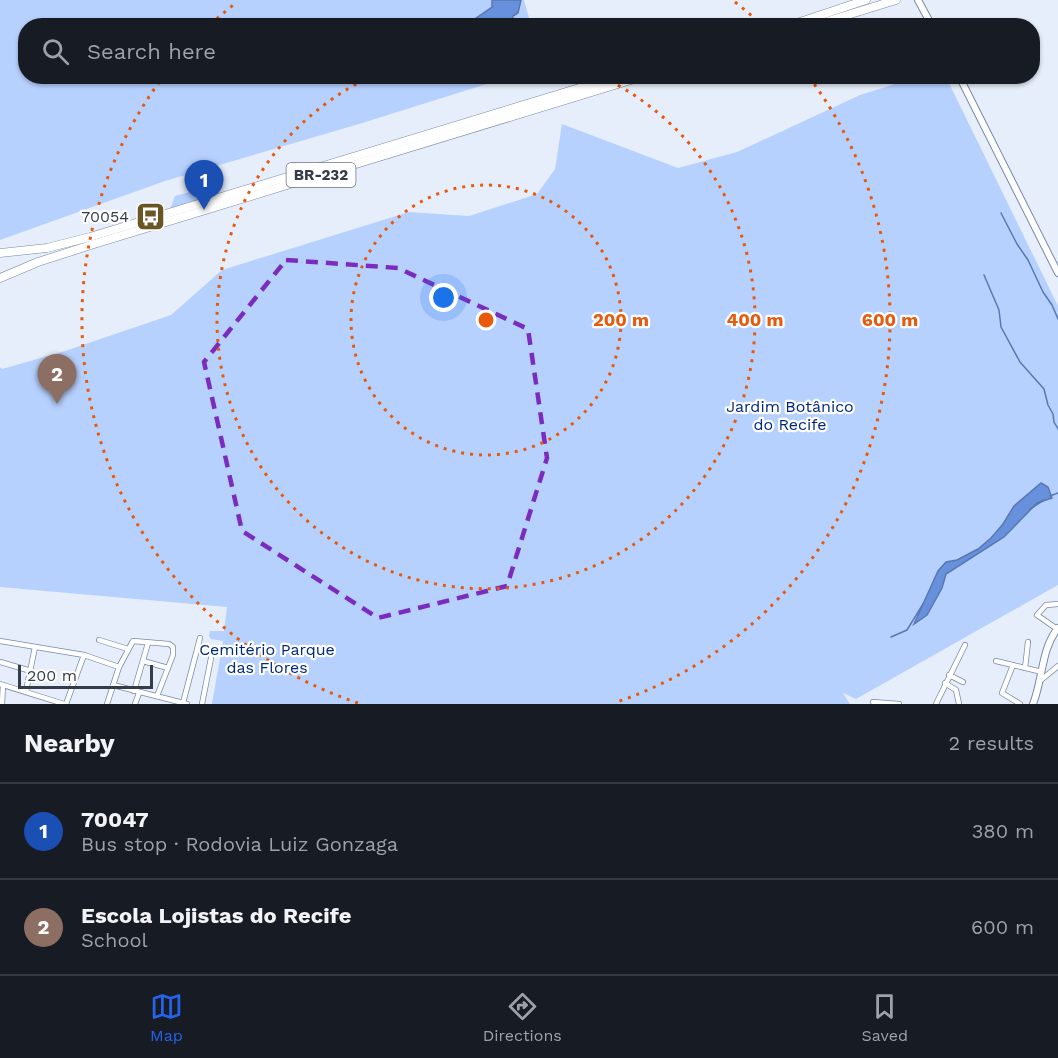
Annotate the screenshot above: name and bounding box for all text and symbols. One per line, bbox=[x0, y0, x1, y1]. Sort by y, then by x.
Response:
search box bbox=[18, 18, 1040, 84]
icon: search bbox=[39, 35, 72, 68]
text: Search here bbox=[87, 39, 216, 64]
pin: 1 bbox=[184, 160, 224, 210]
road number: BR-232 bbox=[286, 163, 356, 187]
bus stop icon: 70054 bbox=[134, 200, 166, 232]
place label: 70054 bbox=[81, 207, 129, 226]
your location bbox=[429, 283, 458, 312]
text: 200 m bbox=[593, 309, 649, 330]
text: 400 m bbox=[727, 309, 783, 330]
text: 600 m bbox=[862, 309, 918, 330]
centre of rings bbox=[476, 310, 496, 330]
pin: 2 bbox=[38, 354, 76, 404]
park label: Jardim Botânico do Recife bbox=[726, 397, 854, 434]
park label: Cemitério Parque das Flores bbox=[199, 640, 335, 677]
scale bar bbox=[18, 662, 153, 690]
text: 200 m bbox=[27, 666, 77, 685]
text: Nearby bbox=[24, 728, 115, 758]
text: 2 results bbox=[949, 731, 1034, 755]
text: 70047 bbox=[81, 807, 149, 832]
text: 1 bbox=[39, 819, 48, 843]
text: 380 m bbox=[972, 819, 1034, 843]
text: Bus stop · Rodovia Luiz Gonzaga bbox=[81, 832, 398, 856]
text: Escola Lojistas do Recife bbox=[81, 903, 351, 928]
text: 2 bbox=[38, 915, 49, 939]
text: 600 m bbox=[971, 915, 1034, 939]
text: School bbox=[81, 928, 148, 952]
tab: Map bbox=[150, 990, 183, 1045]
tab: Directions bbox=[483, 990, 562, 1045]
tab: Saved bbox=[862, 990, 908, 1045]

